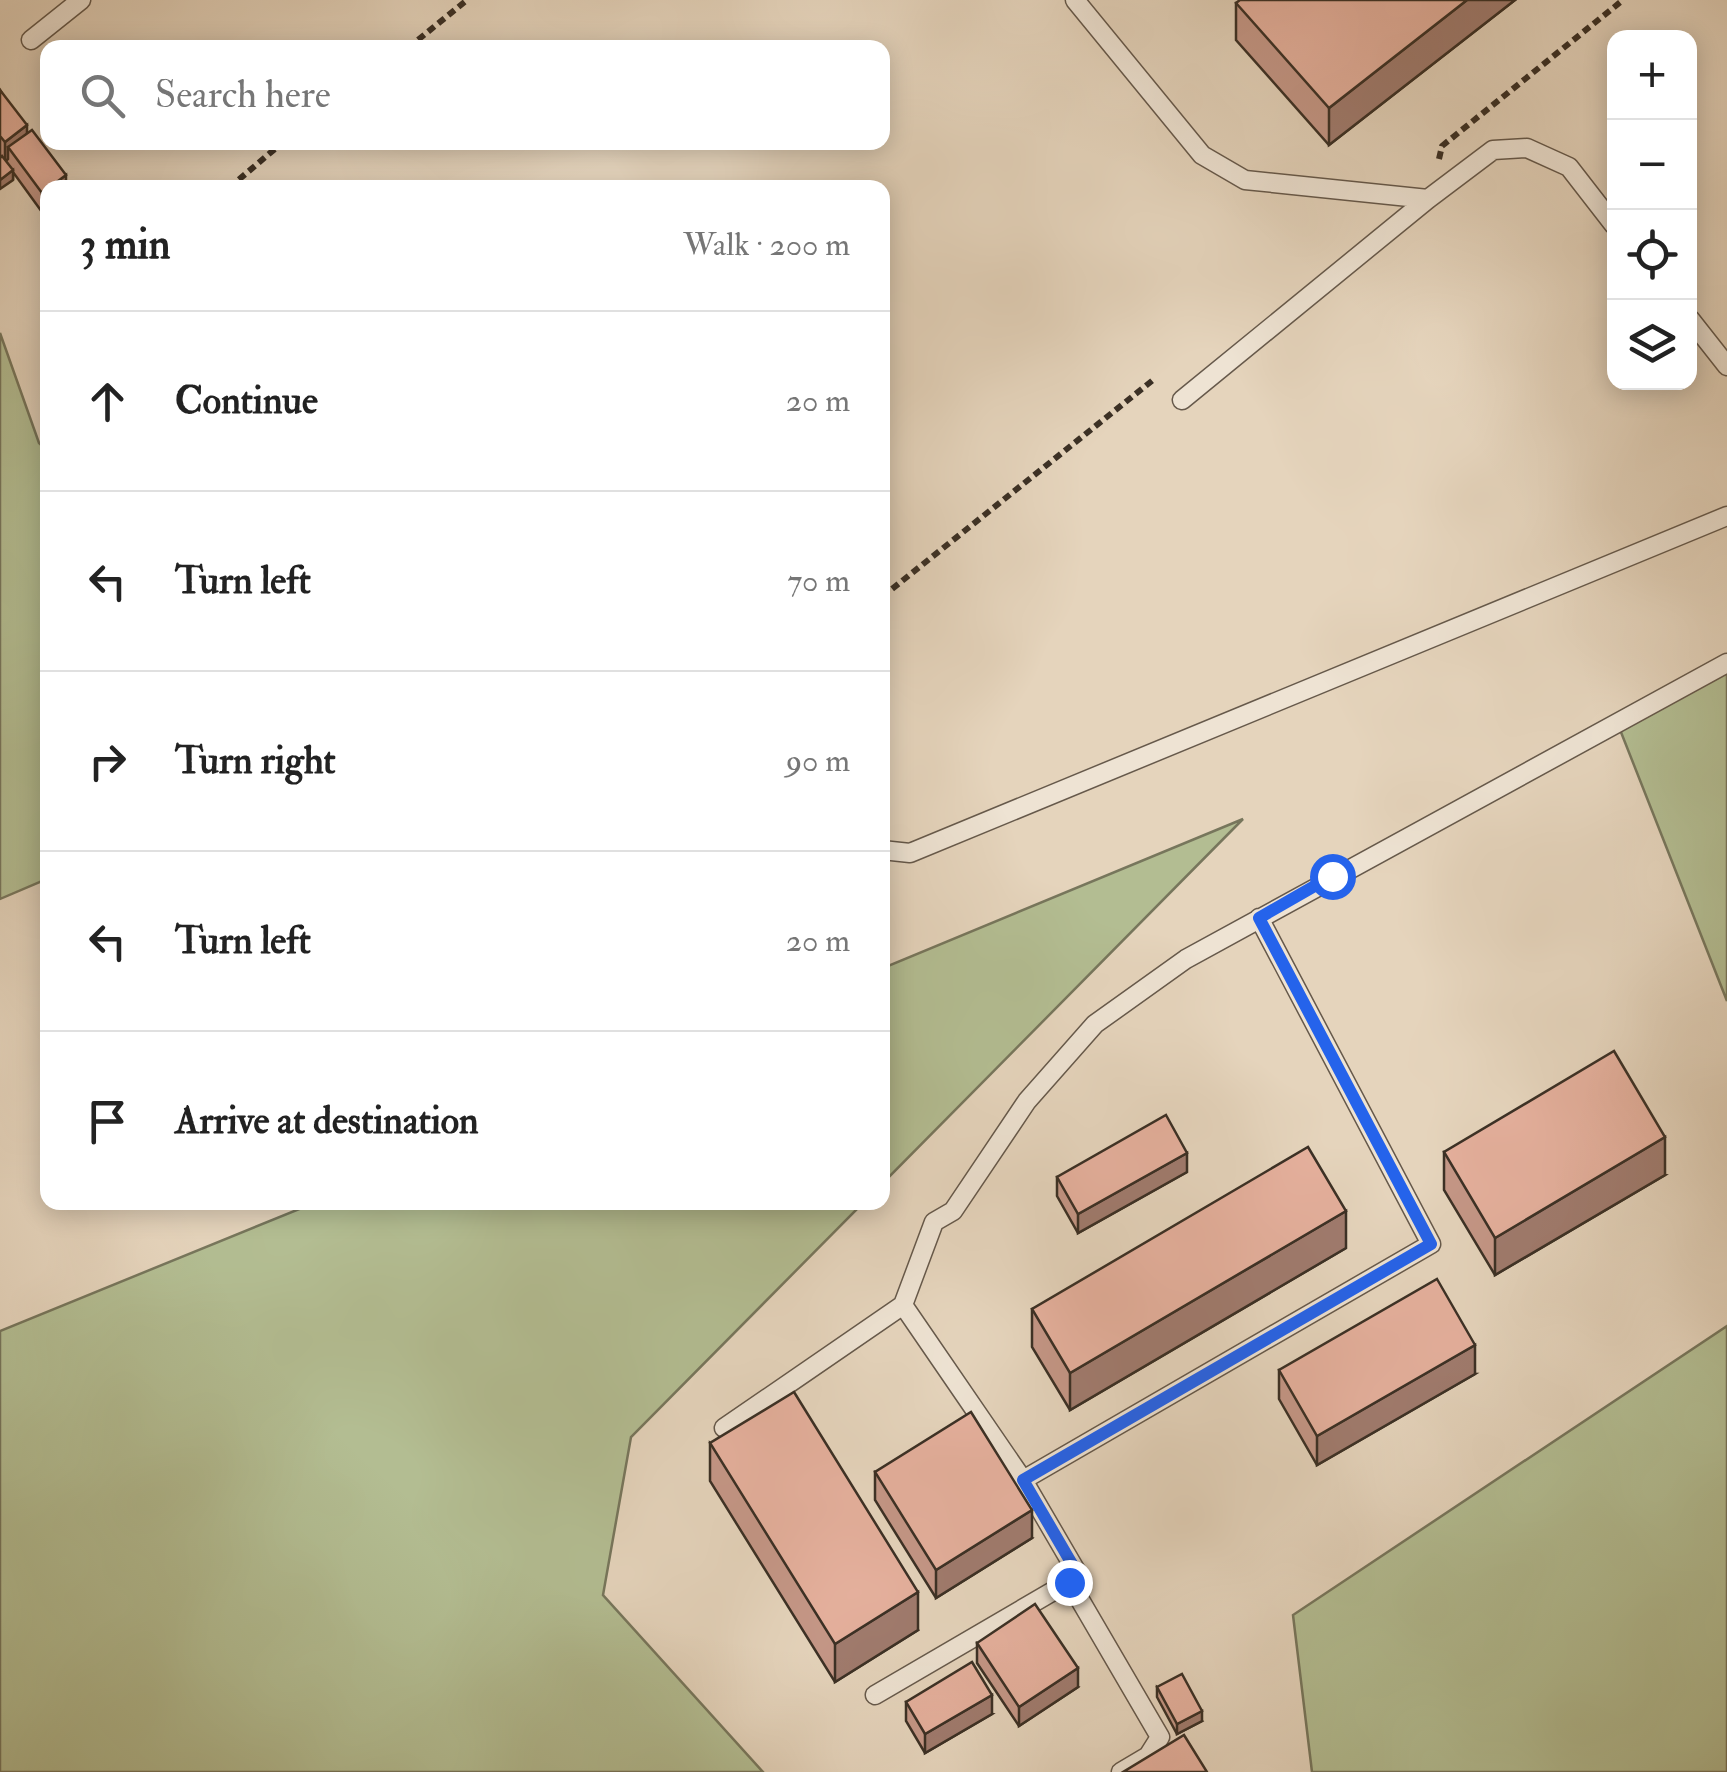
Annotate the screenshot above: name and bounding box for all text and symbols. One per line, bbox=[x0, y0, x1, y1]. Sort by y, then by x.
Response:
map controls bbox=[1607, 30, 1697, 390]
button: + bbox=[1607, 30, 1697, 120]
search box bbox=[40, 40, 890, 150]
icon: search bbox=[75, 68, 130, 123]
text: Search here bbox=[155, 71, 331, 119]
button: − bbox=[1607, 120, 1697, 210]
button: locate bbox=[1607, 210, 1697, 300]
text: 3 min bbox=[80, 219, 170, 271]
text: Walk · 200 m bbox=[683, 225, 850, 265]
button: layers bbox=[1607, 300, 1697, 390]
icon: ahead bbox=[80, 374, 135, 429]
text: Continue bbox=[175, 377, 318, 425]
text: 20 m bbox=[786, 381, 850, 421]
icon: left bbox=[80, 554, 135, 609]
text: Turn left bbox=[175, 557, 311, 605]
text: 70 m bbox=[787, 561, 850, 601]
icon: right bbox=[80, 734, 135, 789]
text: Turn right bbox=[175, 737, 336, 785]
text: 90 m bbox=[786, 741, 850, 781]
route start bbox=[1310, 854, 1356, 900]
icon: left bbox=[80, 914, 135, 969]
text: Turn left bbox=[175, 917, 311, 965]
text: 20 m bbox=[786, 921, 850, 961]
icon: arrive bbox=[80, 1094, 135, 1149]
text: Arrive at destination bbox=[175, 1097, 479, 1145]
route end bbox=[1047, 1560, 1093, 1606]

